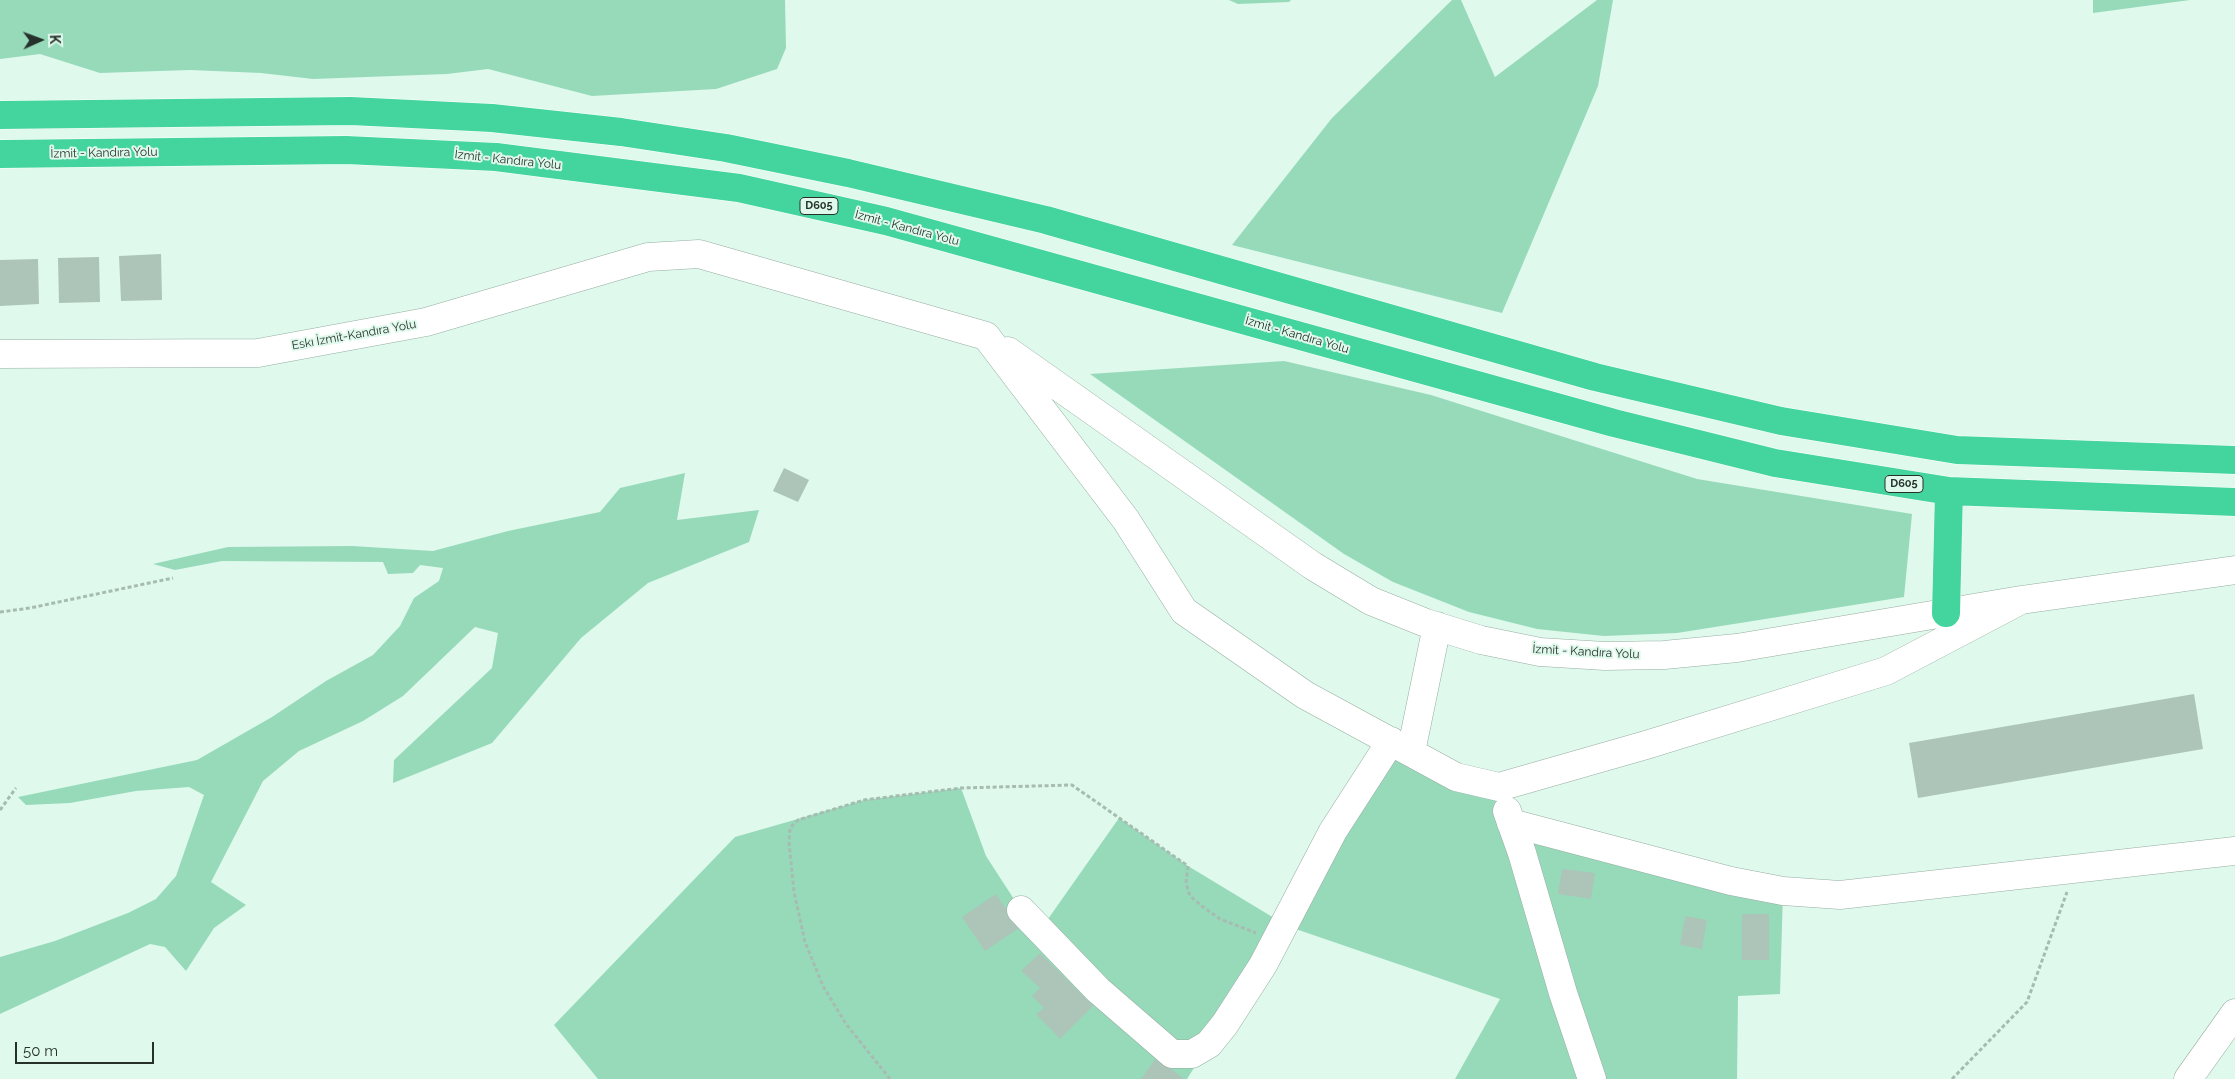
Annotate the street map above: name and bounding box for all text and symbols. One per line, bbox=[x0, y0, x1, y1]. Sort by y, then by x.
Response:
north arrow bbox=[15, 15, 65, 65]
text: K bbox=[47, 35, 63, 44]
street label: İzmit - Kandıra Yolu bbox=[50, 145, 158, 161]
street label: İzmit - Kandıra Yolu bbox=[454, 147, 562, 173]
road number: D605 bbox=[800, 198, 838, 215]
street label: İzmit - Kandıra Yolu bbox=[853, 207, 961, 249]
street label: İzmit - Kandıra Yolu bbox=[1244, 313, 1350, 357]
street label: Eskı İzmit-Kandıra Yolu bbox=[291, 317, 417, 353]
road number: D605 bbox=[1885, 476, 1923, 492]
street label: İzmit - Kandıra Yolu bbox=[1532, 642, 1640, 662]
scale bar bbox=[18, 1032, 156, 1064]
text: 50 m bbox=[23, 1042, 58, 1060]

